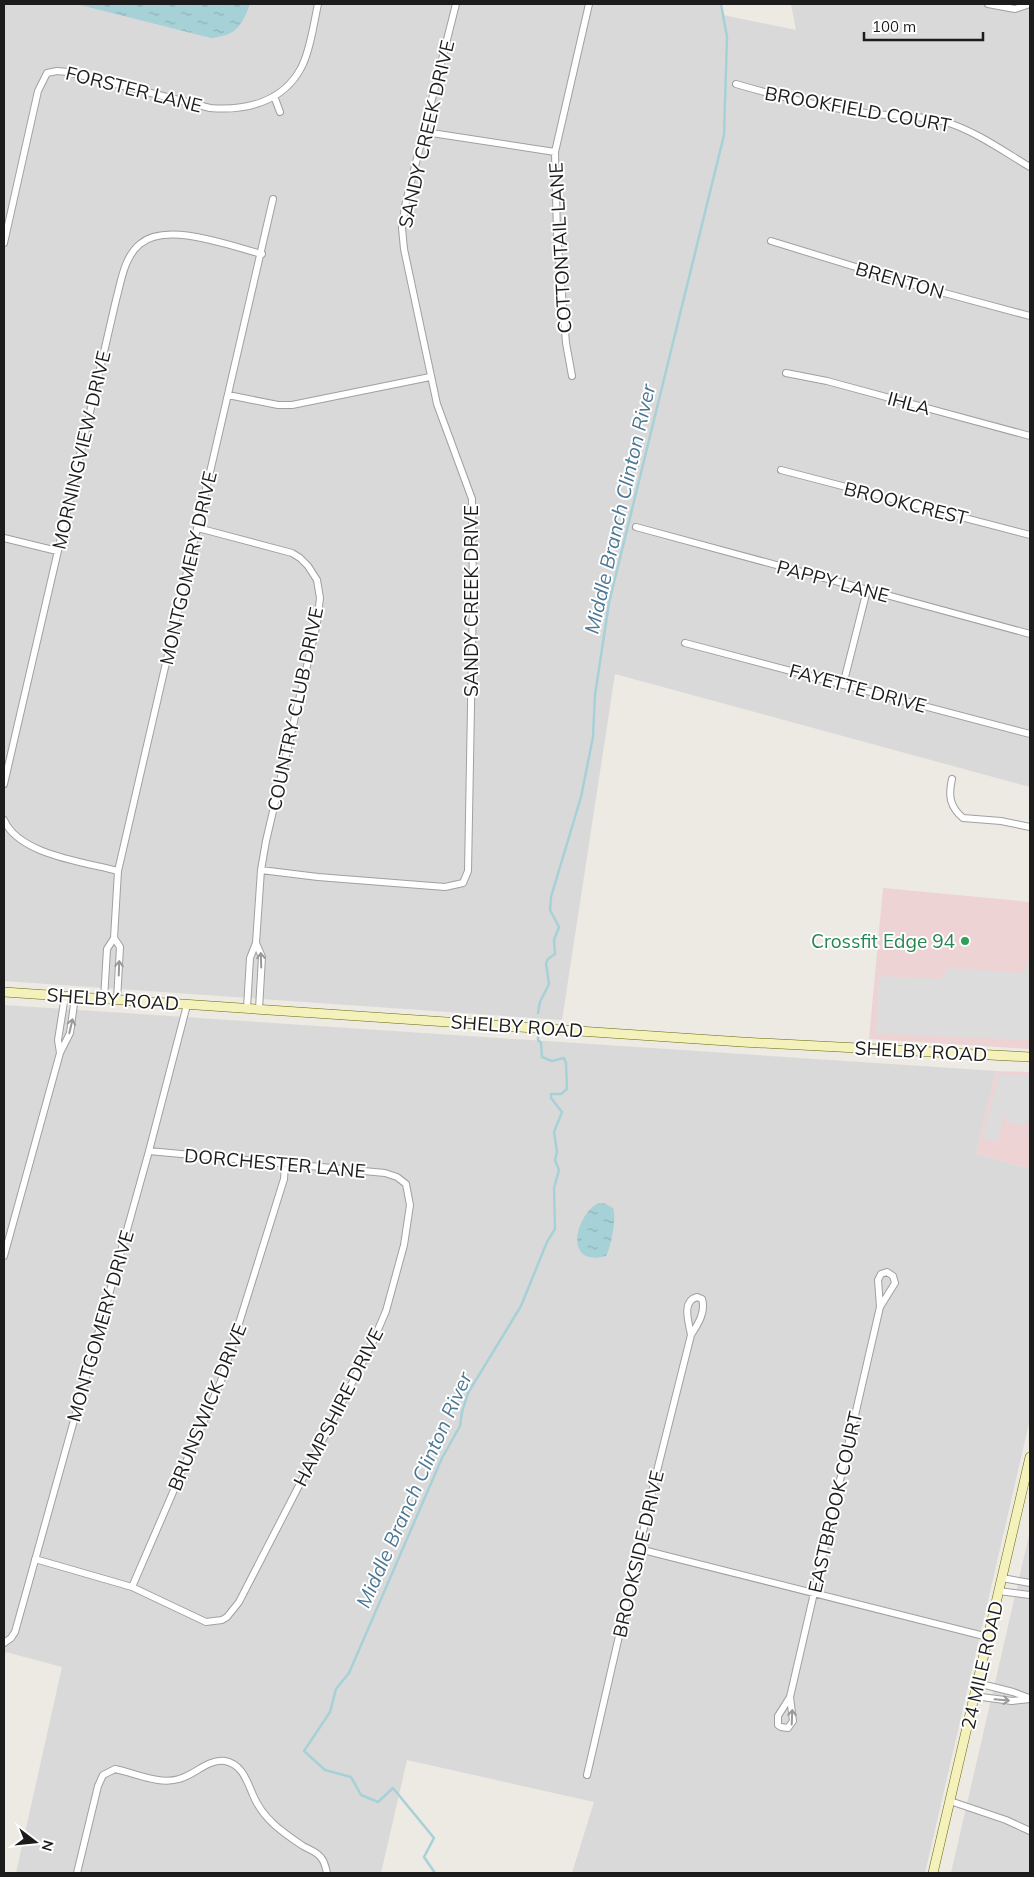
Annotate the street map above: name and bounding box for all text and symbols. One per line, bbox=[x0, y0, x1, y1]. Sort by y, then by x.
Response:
scale bar bbox=[864, 10, 983, 42]
text: 100 m bbox=[872, 17, 916, 36]
street label: SANDY CREEK DRIVE bbox=[393, 38, 459, 230]
street label: FORSTER LANE bbox=[63, 60, 205, 118]
street label: BROOKFIELD COURT bbox=[763, 81, 954, 137]
street label: COTTONTAIL LANE bbox=[544, 162, 576, 334]
street label: BRENTON bbox=[853, 256, 947, 304]
street label: MORNINGVIEW DRIVE bbox=[46, 348, 116, 552]
water label: Middle Branch Clinton River bbox=[579, 381, 661, 636]
street label: IHLA bbox=[885, 386, 933, 420]
street label: MONTGOMERY DRIVE bbox=[154, 469, 222, 667]
street label: BROOKCREST bbox=[841, 476, 971, 530]
street label: SANDY CREEK DRIVE bbox=[459, 505, 483, 697]
street label: PAPPY LANE bbox=[774, 554, 892, 608]
street label: COUNTRY CLUB DRIVE bbox=[262, 605, 328, 813]
street label: FAYETTE DRIVE bbox=[787, 658, 929, 718]
place label: Crossfit Edge 94 bbox=[811, 929, 955, 953]
marker: Crossfit Edge 94 bbox=[959, 935, 971, 947]
one-way arrow bbox=[256, 953, 266, 969]
one-way arrow bbox=[114, 960, 123, 976]
street label: SHELBY ROAD bbox=[46, 982, 180, 1016]
street label: SHELBY ROAD bbox=[450, 1009, 584, 1043]
one-way arrow bbox=[67, 1018, 76, 1034]
street label: SHELBY ROAD bbox=[854, 1036, 988, 1066]
street label: DORCHESTER LANE bbox=[183, 1143, 367, 1183]
street label: MONTGOMERY DRIVE bbox=[61, 1227, 139, 1425]
street label: BRUNSWICK DRIVE bbox=[162, 1320, 252, 1494]
street label: HAMPSHIRE DRIVE bbox=[288, 1324, 388, 1490]
water label: Middle Branch Clinton River bbox=[350, 1367, 477, 1612]
street label: EASTBROOK COURT bbox=[802, 1408, 868, 1595]
street label: BROOKSIDE DRIVE bbox=[607, 1468, 669, 1640]
street label: 24 MILE ROAD bbox=[956, 1598, 1008, 1732]
one-way arrow bbox=[994, 1696, 1010, 1705]
one-way arrow bbox=[787, 1709, 797, 1725]
north arrow bbox=[10, 1817, 60, 1867]
text: N bbox=[37, 1838, 58, 1853]

